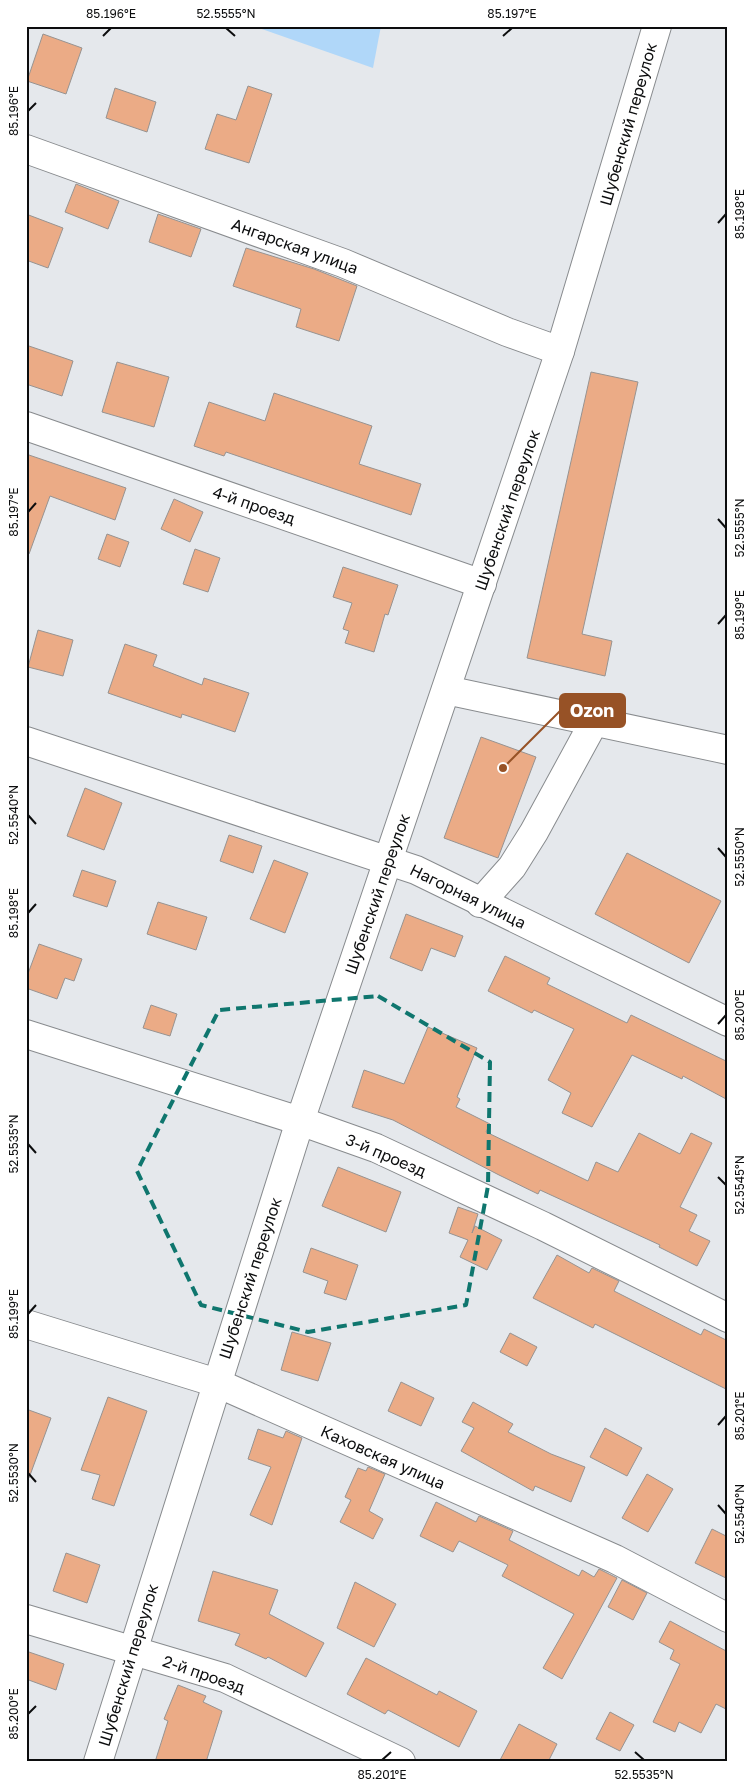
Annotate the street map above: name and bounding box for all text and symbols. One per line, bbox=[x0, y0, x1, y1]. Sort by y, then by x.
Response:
text: 85.196°E bbox=[86, 6, 136, 21]
text: 52.5555°N bbox=[196, 6, 256, 21]
text: 85.197°E bbox=[487, 6, 537, 21]
street label: Шубенский переулок bbox=[595, 40, 661, 208]
text: 85.196°E bbox=[6, 86, 21, 136]
text: 85.198°E bbox=[732, 189, 747, 239]
street label: Ангарская улица bbox=[229, 214, 361, 278]
street label: Шубенский переулок bbox=[470, 427, 544, 593]
street label: 4-й проезд bbox=[210, 482, 298, 529]
text: 85.197°E bbox=[6, 487, 21, 537]
text: 52.5555°N bbox=[732, 498, 747, 558]
text: 85.199°E bbox=[732, 590, 747, 640]
callout: Ozon bbox=[560, 694, 625, 727]
text: Ozon bbox=[570, 699, 614, 721]
text: 52.5540°N bbox=[6, 785, 21, 845]
street label: Шубенский переулок bbox=[340, 811, 414, 977]
text: 52.5550°N bbox=[732, 827, 747, 887]
street label: Нагорная улица bbox=[407, 859, 529, 933]
text: 85.198°E bbox=[6, 888, 21, 938]
text: 85.200°E bbox=[732, 989, 747, 1041]
text: 52.5535°N bbox=[6, 1114, 21, 1174]
street label: 3-й проезд bbox=[343, 1129, 430, 1181]
text: 52.5545°N bbox=[732, 1155, 747, 1215]
street label: Шубенский переулок bbox=[214, 1195, 286, 1361]
text: 85.199°E bbox=[6, 1289, 21, 1339]
text: 85.201°E bbox=[732, 1391, 747, 1441]
street label: Каховская улица bbox=[318, 1421, 448, 1493]
text: 52.5530°N bbox=[6, 1443, 21, 1503]
text: 52.5540°N bbox=[732, 1484, 747, 1544]
street label: Шубенский переулок bbox=[94, 1581, 162, 1749]
street label: 2-й проезд bbox=[160, 1651, 248, 1697]
text: 85.200°E bbox=[6, 1688, 21, 1740]
text: 85.201°E bbox=[357, 1767, 407, 1782]
text: 52.5535°N bbox=[614, 1767, 674, 1782]

